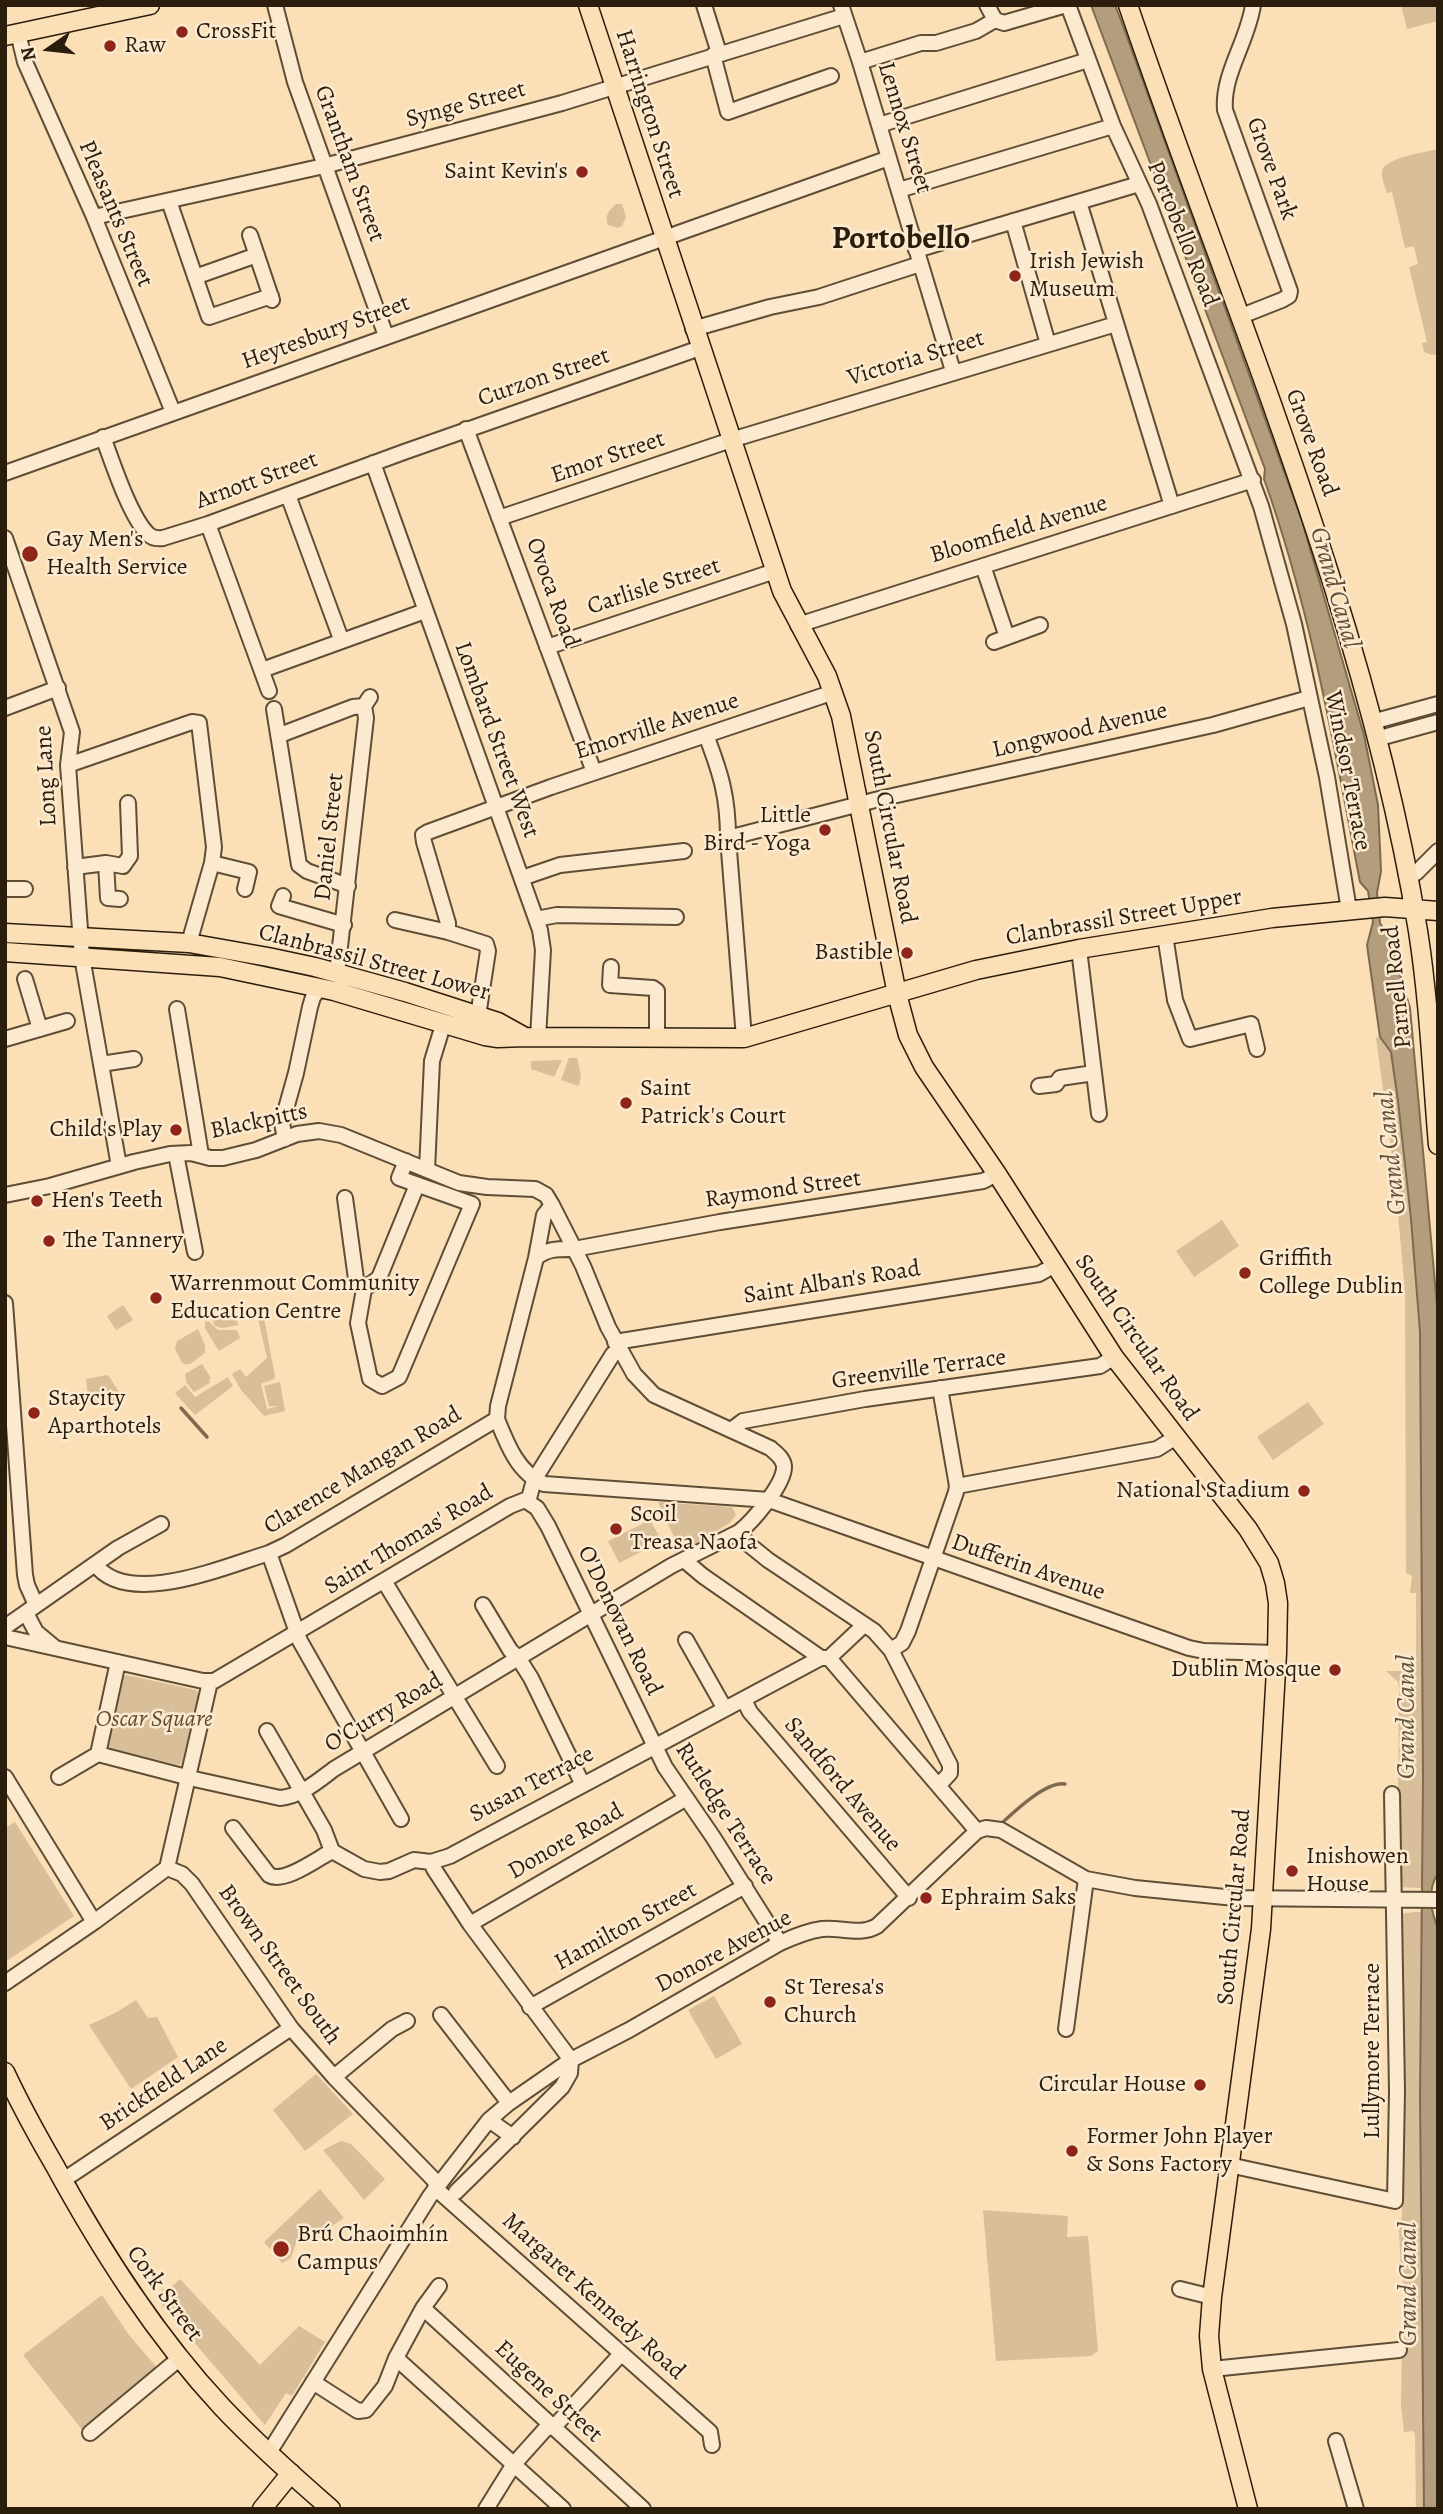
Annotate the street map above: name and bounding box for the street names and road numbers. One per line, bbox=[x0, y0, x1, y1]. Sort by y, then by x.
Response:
street label: Harrington Street bbox=[608, 26, 690, 202]
street label: Lennox Street bbox=[870, 59, 938, 197]
street label: Synge Street bbox=[403, 75, 529, 135]
street label: Grantham Street bbox=[307, 82, 391, 246]
street label: Grove Park bbox=[1239, 114, 1303, 224]
street label: Pleasants Street bbox=[71, 136, 159, 292]
street label: Portobello Road bbox=[1140, 157, 1224, 311]
street label: Heytesbury Street bbox=[238, 289, 414, 377]
street label: Victoria Street bbox=[844, 325, 988, 393]
street label: Curzon Street bbox=[474, 342, 614, 414]
street label: Grove Road bbox=[1278, 386, 1344, 500]
street label: Emor Street bbox=[547, 425, 669, 491]
street label: Arnott Street bbox=[192, 446, 322, 516]
street label: Bloomfield Avenue bbox=[927, 489, 1111, 571]
street label: Ovoca Road bbox=[519, 534, 585, 652]
street label: Carlisle Street bbox=[584, 552, 724, 622]
street label: Lombard Street West bbox=[447, 638, 545, 842]
street label: Emorville Avenue bbox=[571, 687, 743, 767]
street label: Windsor Terrace bbox=[1317, 689, 1377, 853]
street label: Longwood Avenue bbox=[990, 697, 1170, 765]
street label: Long Lane bbox=[30, 725, 64, 827]
street label: South Circular Road bbox=[856, 728, 922, 926]
street label: Daniel Street bbox=[309, 772, 351, 902]
street label: Clanbrassil Street Upper bbox=[1004, 883, 1244, 953]
street label: Clanbrassil Street Lower bbox=[255, 918, 493, 1008]
street label: Parnell Road bbox=[1377, 924, 1419, 1050]
street label: Blackpitts bbox=[208, 1098, 310, 1146]
street label: Raymond Street bbox=[703, 1165, 863, 1215]
street label: South Circular Road bbox=[1068, 1249, 1204, 1427]
street label: Saint Alban's Road bbox=[742, 1255, 922, 1311]
street label: Greenville Terrace bbox=[830, 1344, 1008, 1396]
street label: Clarence Mangan Road bbox=[259, 1401, 467, 1541]
street label: Saint Thomas' Road bbox=[320, 1478, 498, 1602]
street label: Dufferin Avenue bbox=[947, 1528, 1109, 1608]
street label: O'Donovan Road bbox=[570, 1541, 668, 1701]
street label: O'Curry Road bbox=[320, 1667, 448, 1759]
street label: Sandford Avenue bbox=[777, 1712, 907, 1858]
street label: Rutledge Terrace bbox=[668, 1737, 782, 1891]
street label: Susan Terrace bbox=[465, 1740, 599, 1830]
street label: Donore Road bbox=[503, 1797, 629, 1887]
street label: South Circular Road bbox=[1212, 1808, 1258, 2006]
street label: Hamilton Street bbox=[550, 1876, 702, 1978]
street label: Brown Street South bbox=[211, 1879, 347, 2051]
street label: Donore Avenue bbox=[651, 1904, 797, 2000]
street label: Lullymore Terrace bbox=[1359, 1963, 1387, 2139]
street label: Brickfield Lane bbox=[95, 2032, 233, 2138]
street label: Margaret Kennedy Road bbox=[496, 2207, 690, 2387]
street label: Cork Street bbox=[120, 2240, 208, 2348]
street label: Eugene Street bbox=[488, 2335, 608, 2449]

